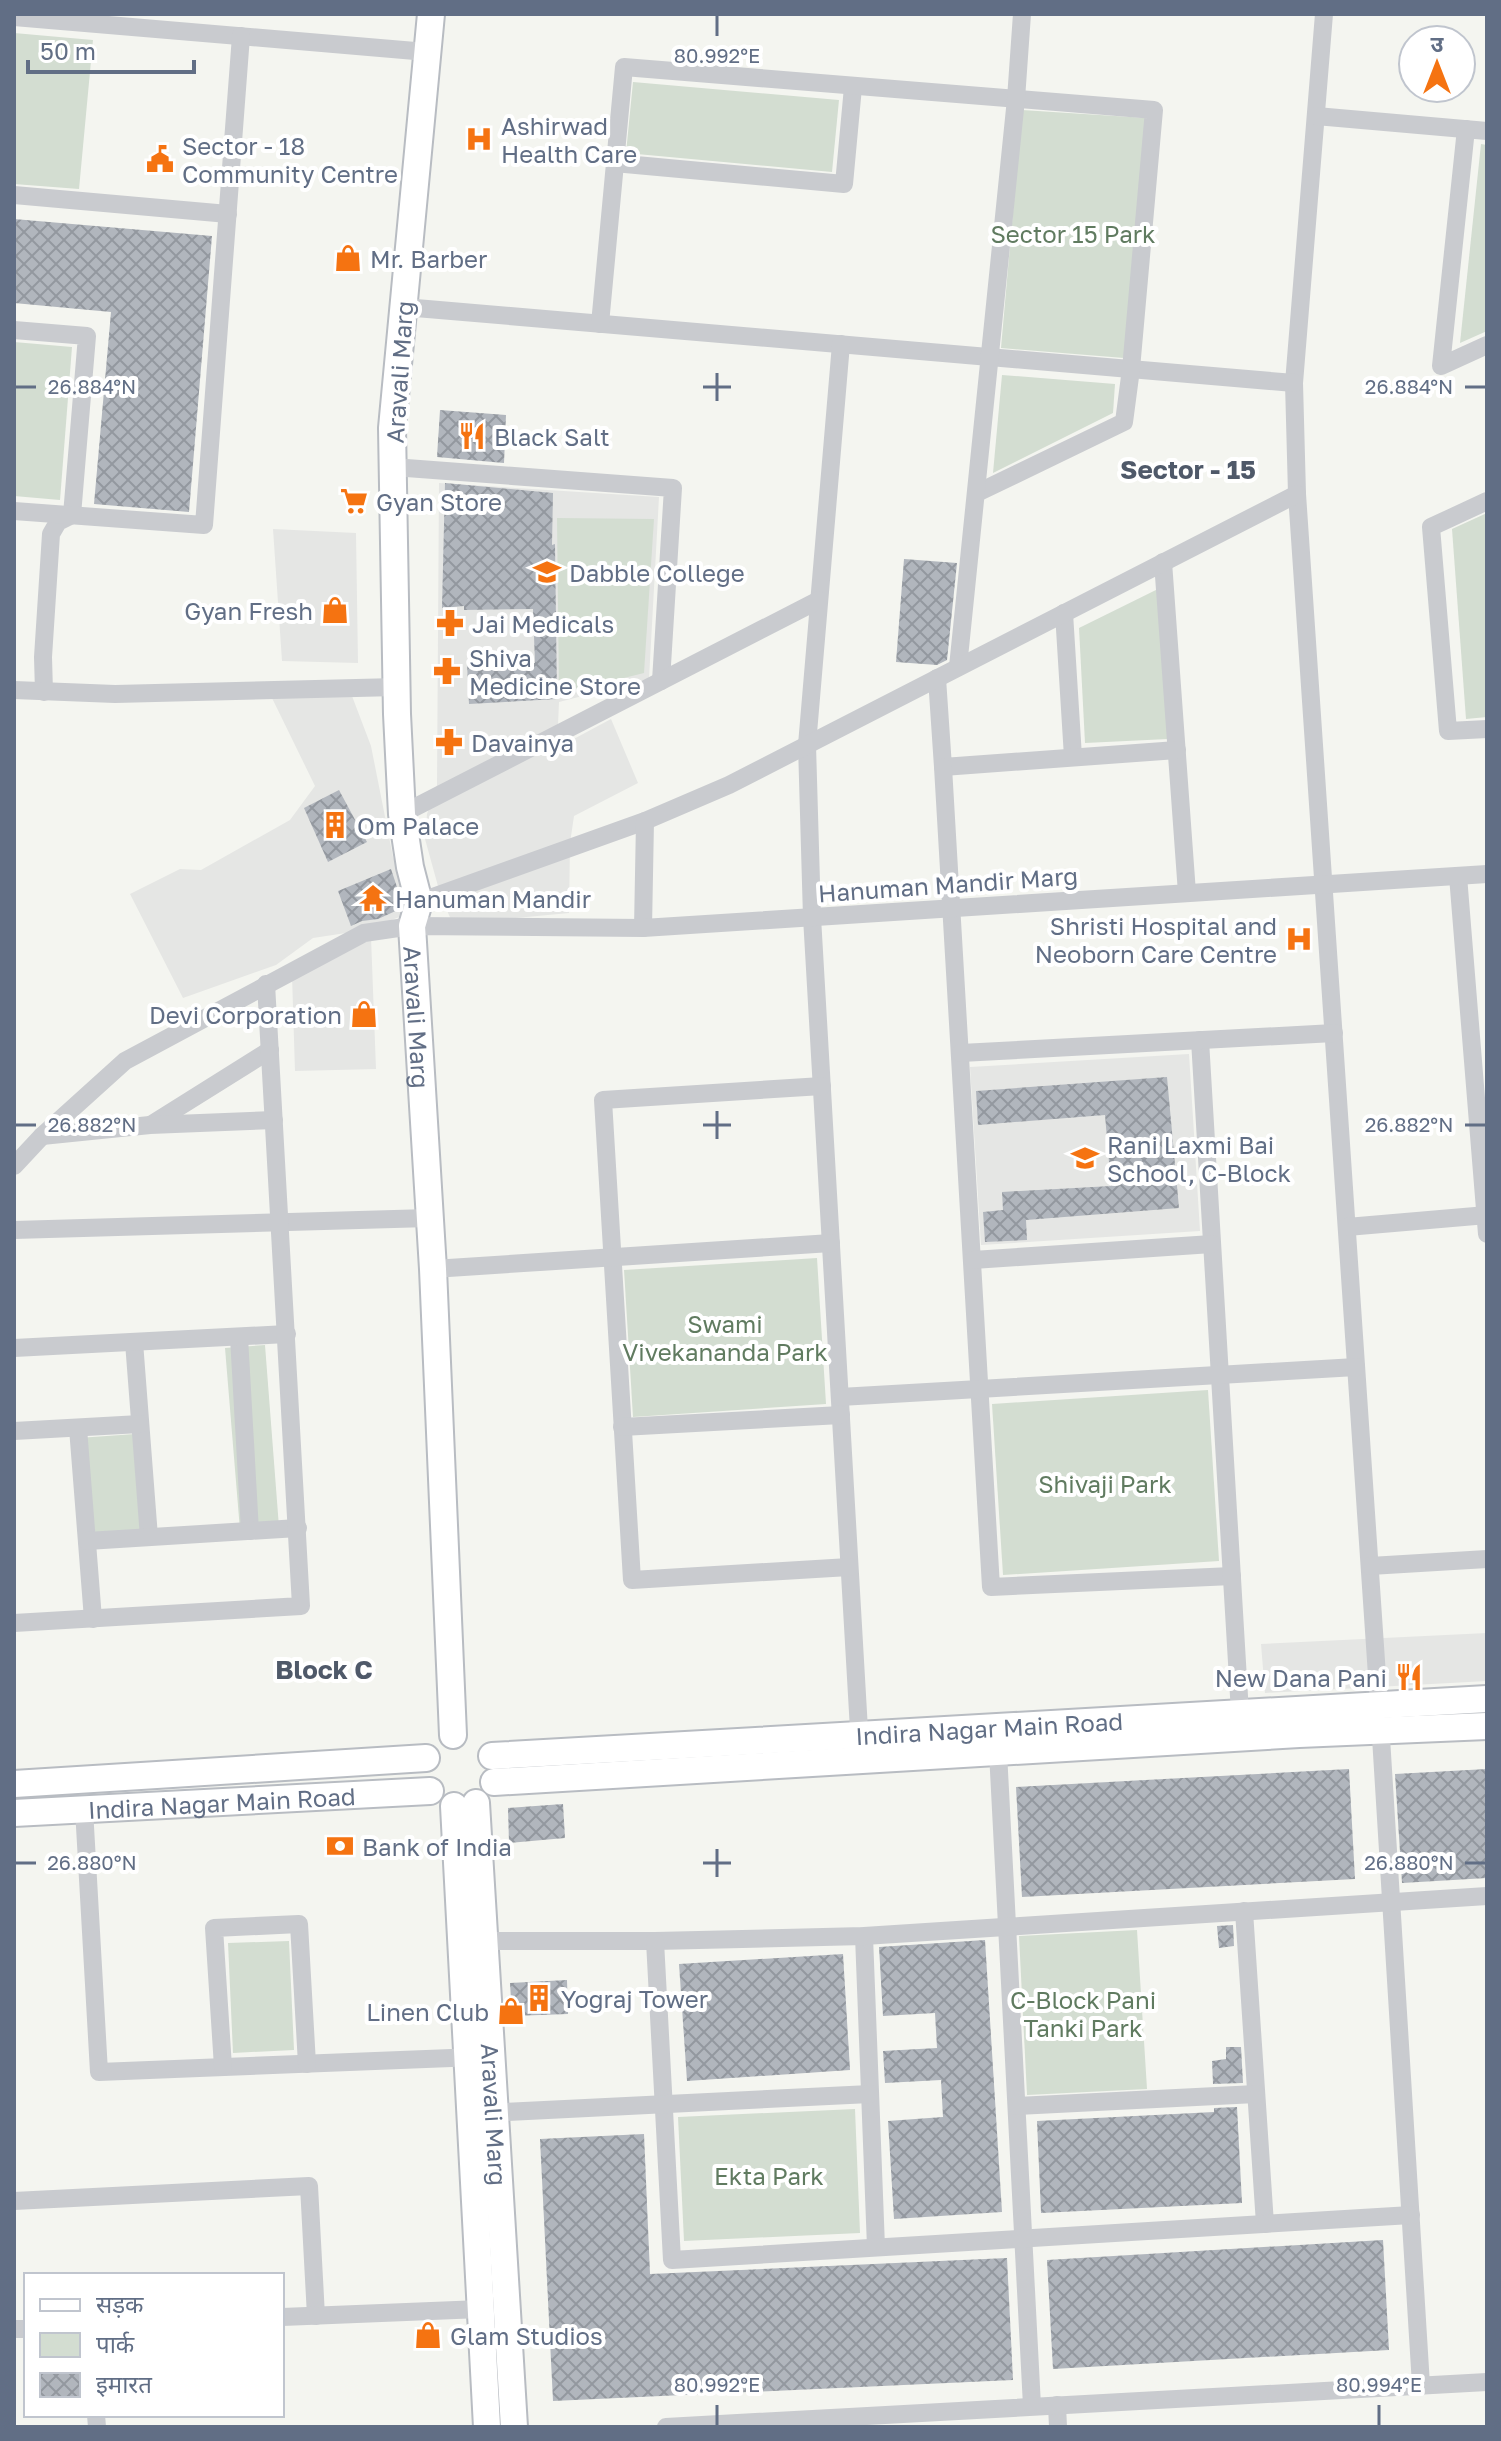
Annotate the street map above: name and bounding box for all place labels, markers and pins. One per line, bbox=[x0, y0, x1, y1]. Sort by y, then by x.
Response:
place label: Ashirwad Health Care bbox=[501, 111, 637, 168]
hospital icon: Ashirwad Health Care bbox=[464, 124, 494, 154]
place label: Sector - 18 Community Centre bbox=[182, 131, 398, 188]
public building icon: Sector - 18 Community Centre bbox=[145, 144, 175, 174]
shop icon: Mr. Barber bbox=[333, 243, 363, 273]
place label: Mr. Barber bbox=[370, 244, 487, 273]
restaurant icon: Black Salt bbox=[457, 421, 487, 451]
place label: Black Salt bbox=[494, 422, 610, 451]
supermarket icon: Gyan Store bbox=[339, 486, 369, 516]
place label: Gyan Store bbox=[376, 487, 502, 516]
school or university icon: Dabble College bbox=[532, 557, 562, 587]
place label: Dabble College bbox=[569, 558, 745, 587]
shop icon: Gyan Fresh bbox=[320, 595, 350, 625]
place label: Gyan Fresh bbox=[184, 596, 313, 625]
pharmacy icon: Jai Medicals bbox=[435, 608, 465, 638]
place label: Jai Medicals bbox=[472, 609, 614, 638]
place label: Shiva Medicine Store bbox=[469, 643, 641, 700]
pharmacy icon: Shiva Medicine Store bbox=[432, 656, 462, 686]
pharmacy icon: Davainya bbox=[434, 727, 464, 757]
place label: Davainya bbox=[471, 728, 574, 757]
building icon: Om Palace bbox=[320, 810, 350, 840]
place label: Om Palace bbox=[357, 811, 479, 840]
temple icon: Hanuman Mandir bbox=[358, 883, 388, 913]
place label: Hanuman Mandir bbox=[395, 884, 591, 913]
place label: Shristi Hospital and Neoborn Care Centre bbox=[1035, 911, 1277, 968]
hospital icon: Shristi Hospital and Neoborn Care Centre bbox=[1284, 924, 1314, 954]
shop icon: Devi Corporation bbox=[349, 999, 379, 1029]
place label: Devi Corporation bbox=[149, 1000, 342, 1029]
place label: Rani Laxmi Bai School, C-Block bbox=[1107, 1130, 1291, 1187]
school or university icon: Rani Laxmi Bai School, C-Block bbox=[1070, 1143, 1100, 1173]
restaurant icon: New Dana Pani bbox=[1394, 1662, 1424, 1692]
place label: New Dana Pani bbox=[1215, 1663, 1387, 1692]
bank icon: Bank of India bbox=[325, 1831, 355, 1861]
place label: Bank of India bbox=[362, 1832, 512, 1861]
building icon: Yograj Tower bbox=[524, 1983, 554, 2013]
place label: Yograj Tower bbox=[561, 1984, 708, 2013]
shop icon: Linen Club bbox=[496, 1996, 526, 2026]
place label: Linen Club bbox=[366, 1997, 489, 2026]
shop icon: Glam Studios bbox=[413, 2320, 443, 2350]
place label: Glam Studios bbox=[450, 2321, 603, 2350]

